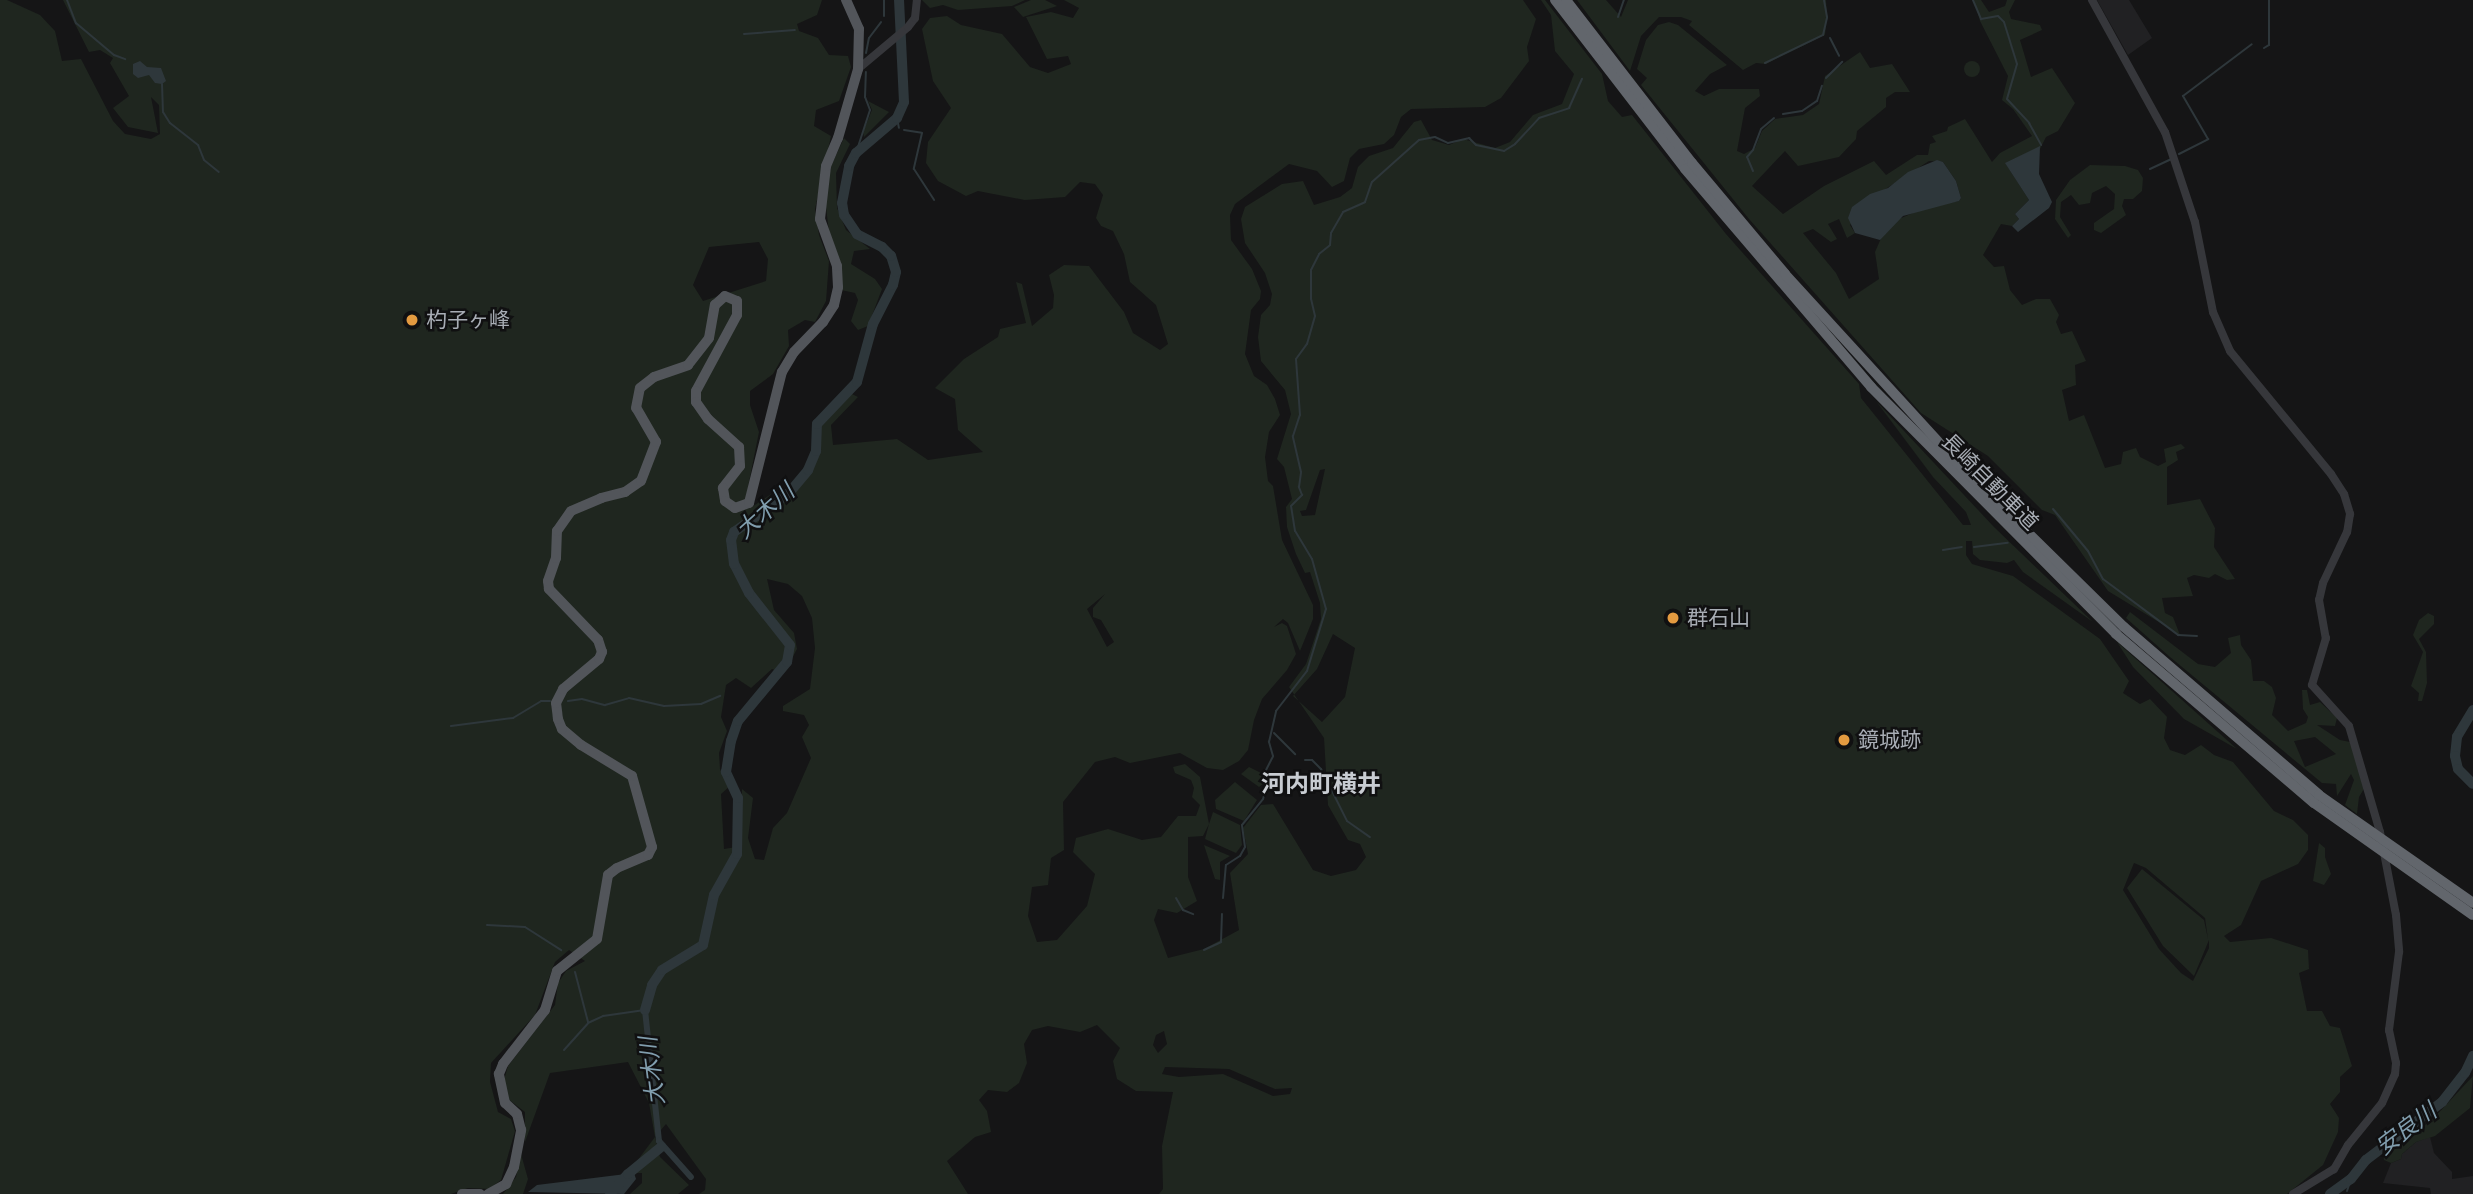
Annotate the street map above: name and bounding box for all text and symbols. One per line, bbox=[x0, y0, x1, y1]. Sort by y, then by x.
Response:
place label: 杓子ヶ峰 bbox=[426, 307, 510, 333]
marker: 杓子ヶ峰 bbox=[404, 312, 420, 328]
street label: 長崎自動車道 bbox=[1937, 429, 2043, 535]
water label: 大木川 bbox=[730, 478, 800, 544]
place label: 群石山 bbox=[1687, 605, 1750, 631]
marker: 群石山 bbox=[1665, 610, 1681, 626]
place label: 鏡城跡 bbox=[1858, 727, 1921, 753]
marker: 鏡城跡 bbox=[1836, 732, 1852, 748]
district label: 河内町横井 bbox=[1261, 770, 1381, 798]
water label: 大木川 bbox=[634, 1035, 670, 1107]
water label: 安良川 bbox=[2370, 1097, 2442, 1161]

